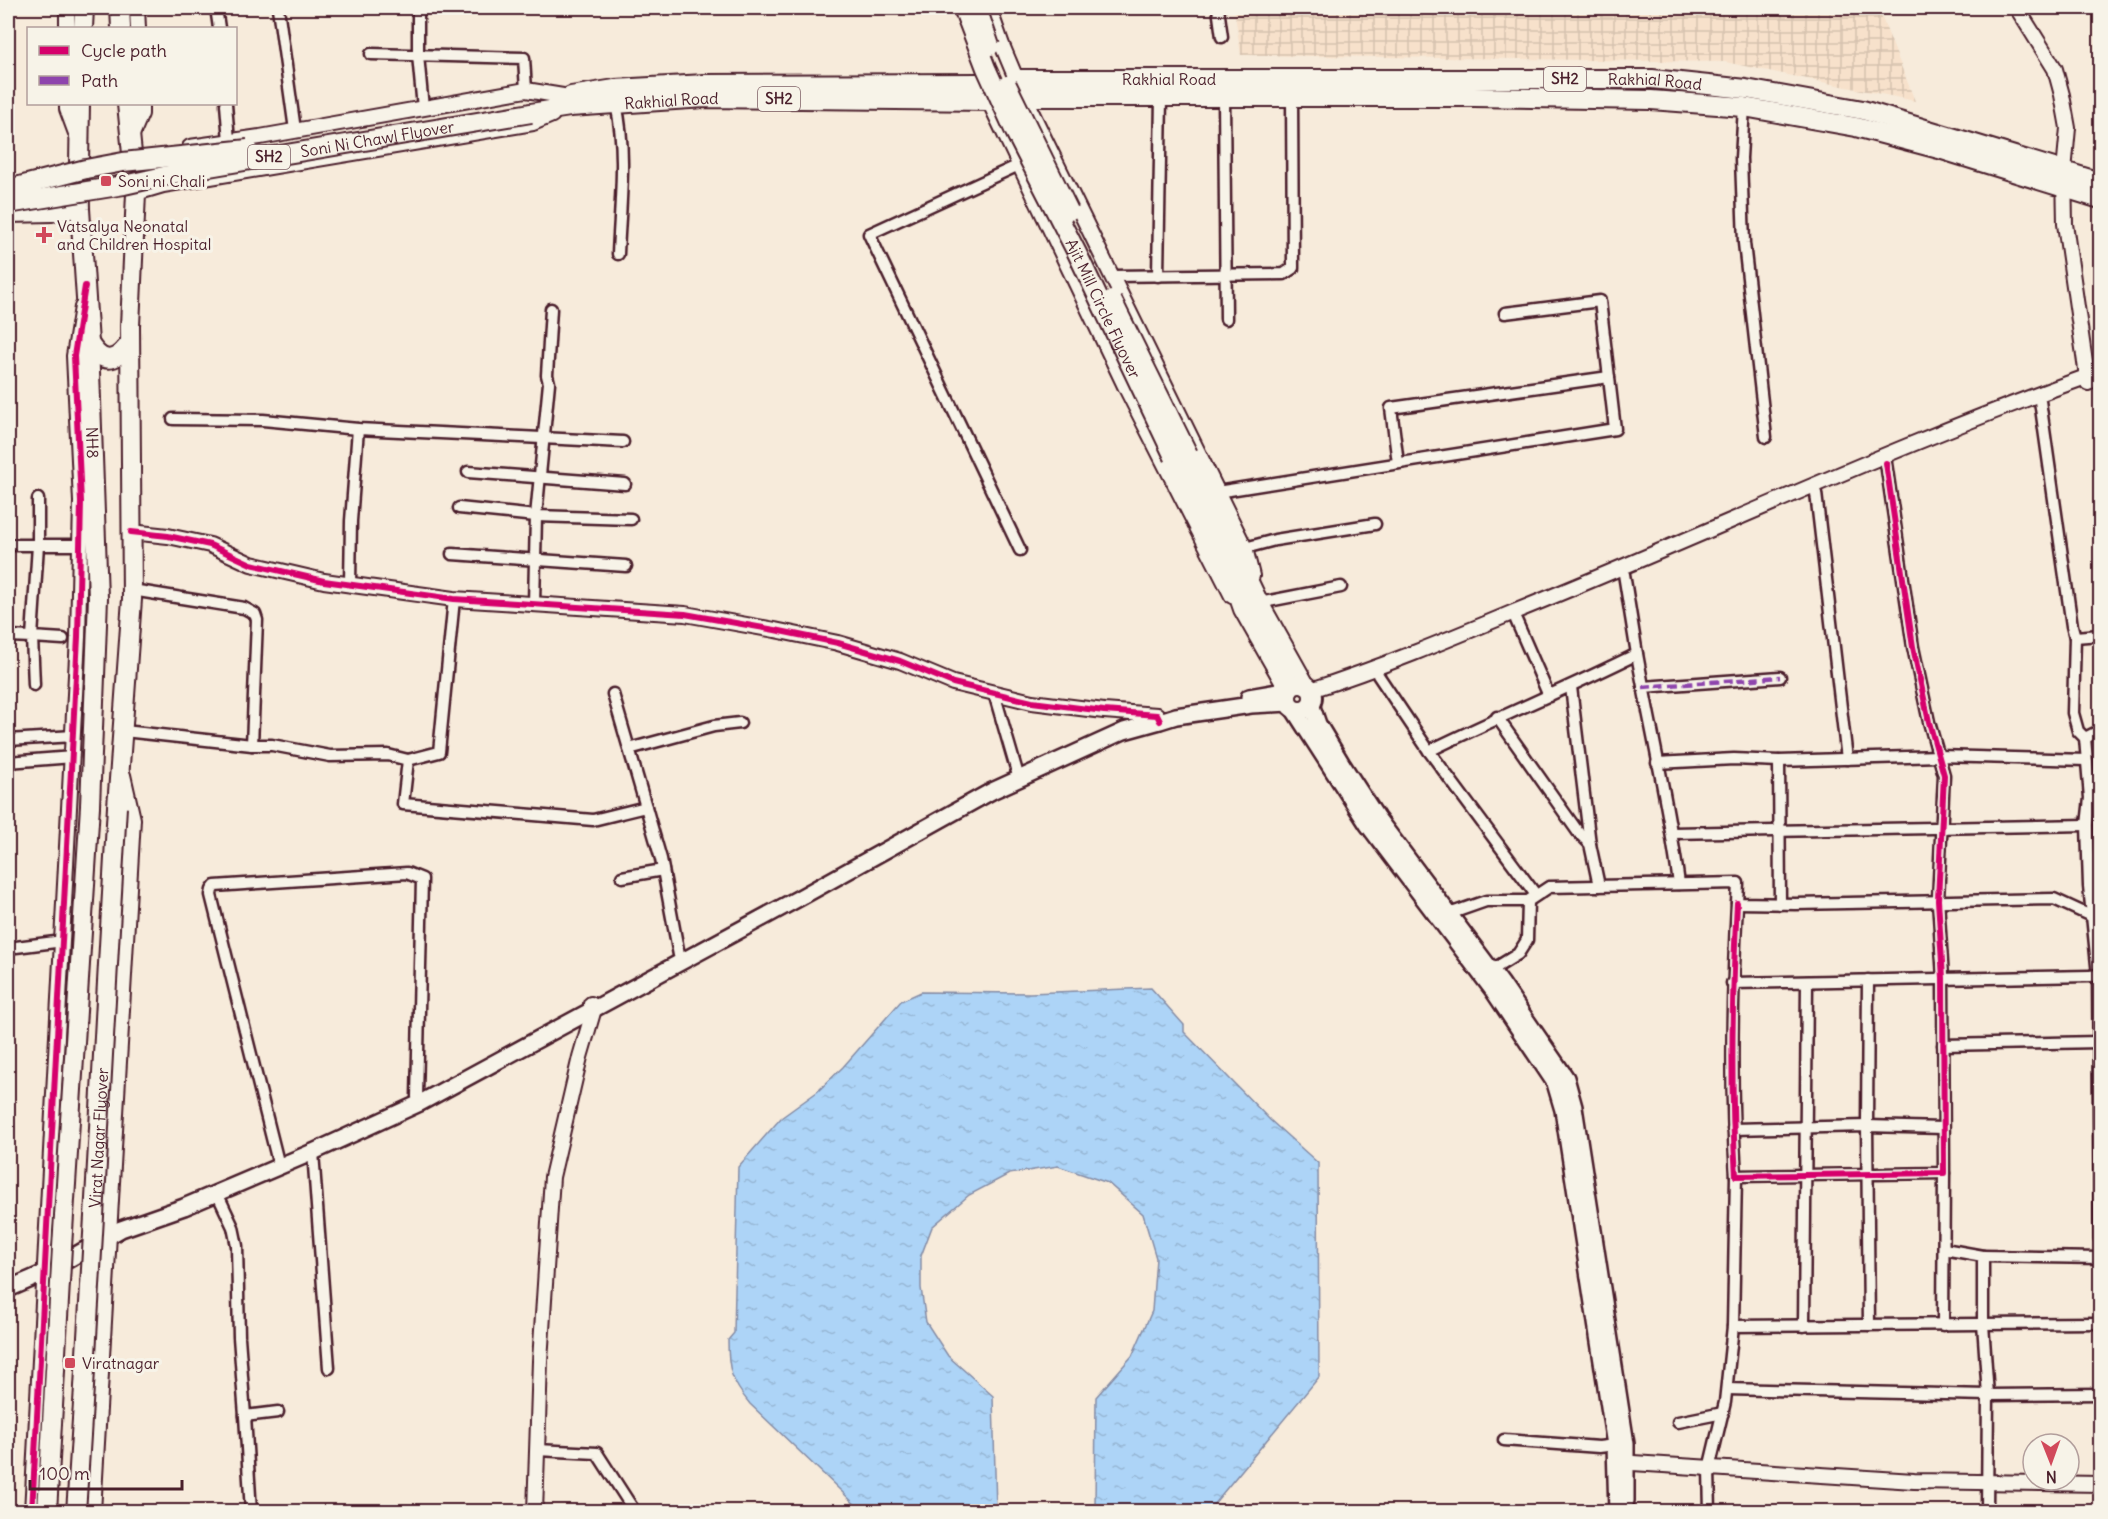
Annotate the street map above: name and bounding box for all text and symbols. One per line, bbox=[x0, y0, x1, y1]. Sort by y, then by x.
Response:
legend bbox=[27, 27, 237, 105]
text: Cycle path bbox=[81, 39, 167, 62]
road number: SH2 bbox=[1544, 67, 1586, 91]
text: Path bbox=[81, 69, 118, 92]
street label: Rakhial Road bbox=[1122, 69, 1216, 89]
street label: Rakhial Road bbox=[1608, 69, 1703, 94]
road number: SH2 bbox=[758, 87, 800, 111]
street label: Rakhial Road bbox=[624, 88, 719, 113]
street label: Soni Ni Chawl Flyover bbox=[299, 116, 456, 162]
road number: SH2 bbox=[248, 145, 290, 169]
place label: Soni ni Chali bbox=[118, 171, 205, 191]
marker: Soni ni Chali bbox=[99, 174, 113, 188]
place label: Vatsalya Neonatal and Children Hospital bbox=[57, 216, 211, 254]
marker: Vatsalya Neonatal and Children Hospital bbox=[35, 226, 53, 244]
street label: Ajit Mill Circle Flyover bbox=[1061, 235, 1145, 382]
street label: NH8 bbox=[82, 426, 103, 459]
street label: Virat Nagar Flyover bbox=[85, 1067, 112, 1208]
place label: Viratnagar bbox=[82, 1353, 160, 1373]
marker: Viratnagar bbox=[63, 1356, 77, 1370]
north arrow bbox=[2021, 1432, 2081, 1492]
scale bar bbox=[30, 1453, 182, 1491]
text: 100 m bbox=[39, 1462, 90, 1485]
text: N bbox=[2046, 1467, 2057, 1487]

